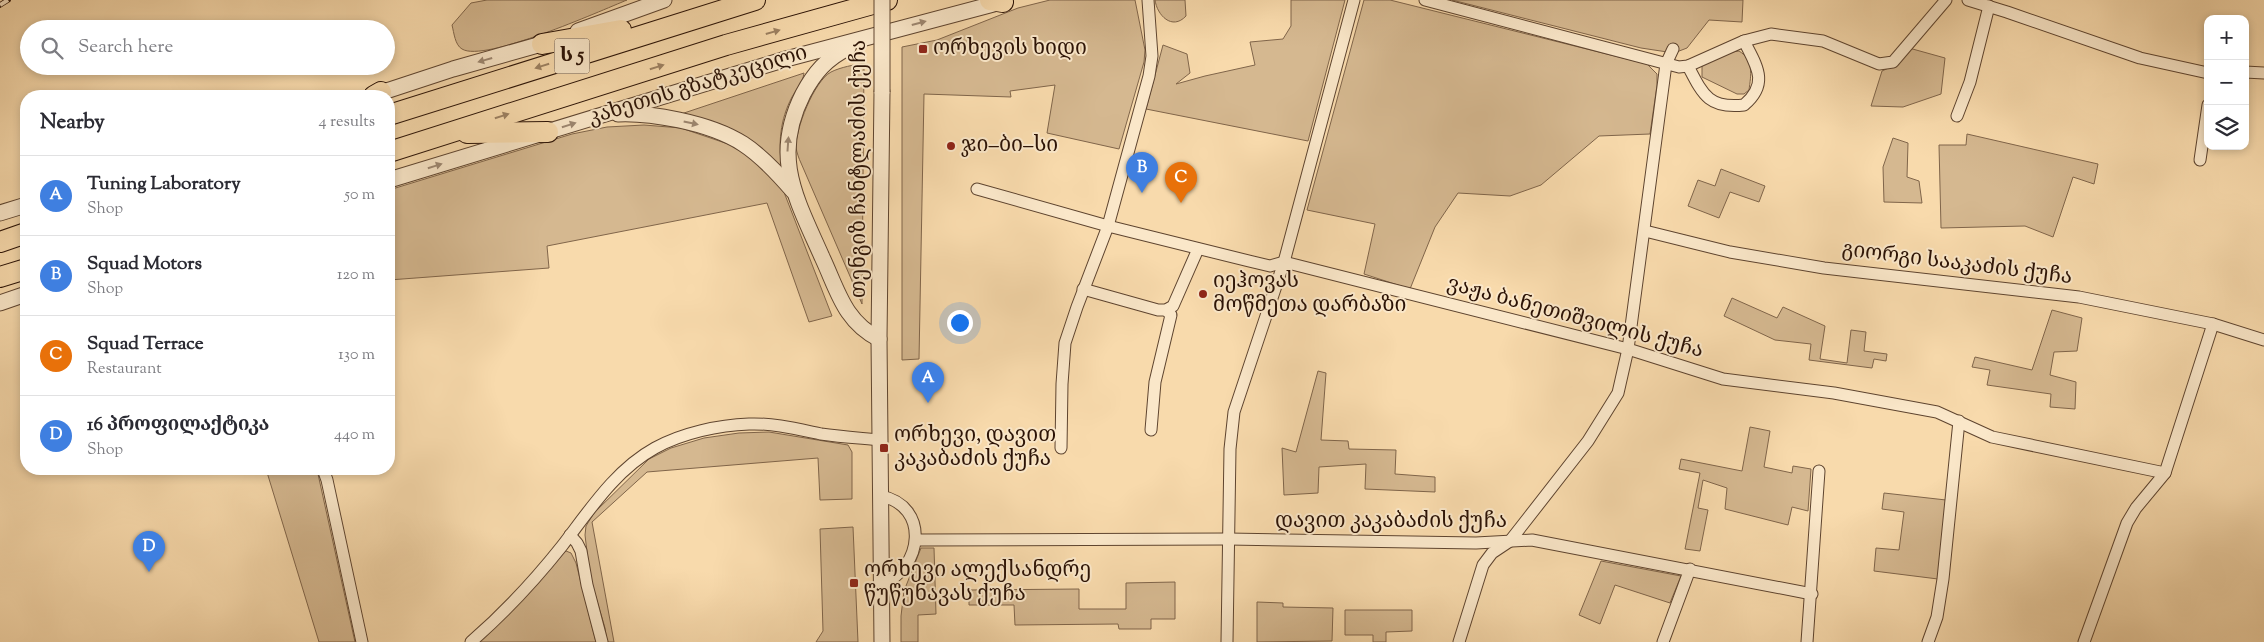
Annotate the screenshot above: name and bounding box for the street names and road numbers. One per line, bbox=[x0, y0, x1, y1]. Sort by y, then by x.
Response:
road number: ს 5 bbox=[554, 38, 590, 74]
street label: კახეთის გზატკეცილი bbox=[585, 38, 811, 134]
street label: თენგიზ ჩანტლაძის ქუჩა bbox=[845, 40, 875, 298]
street label: გიორგი სააკაძის ქუჩა bbox=[1840, 235, 2074, 293]
street label: ვაჟა ბანეთიშვილის ქუჩა bbox=[1443, 269, 1707, 367]
street label: დავით კაკაბაძის ქუჩა bbox=[1275, 507, 1507, 537]

